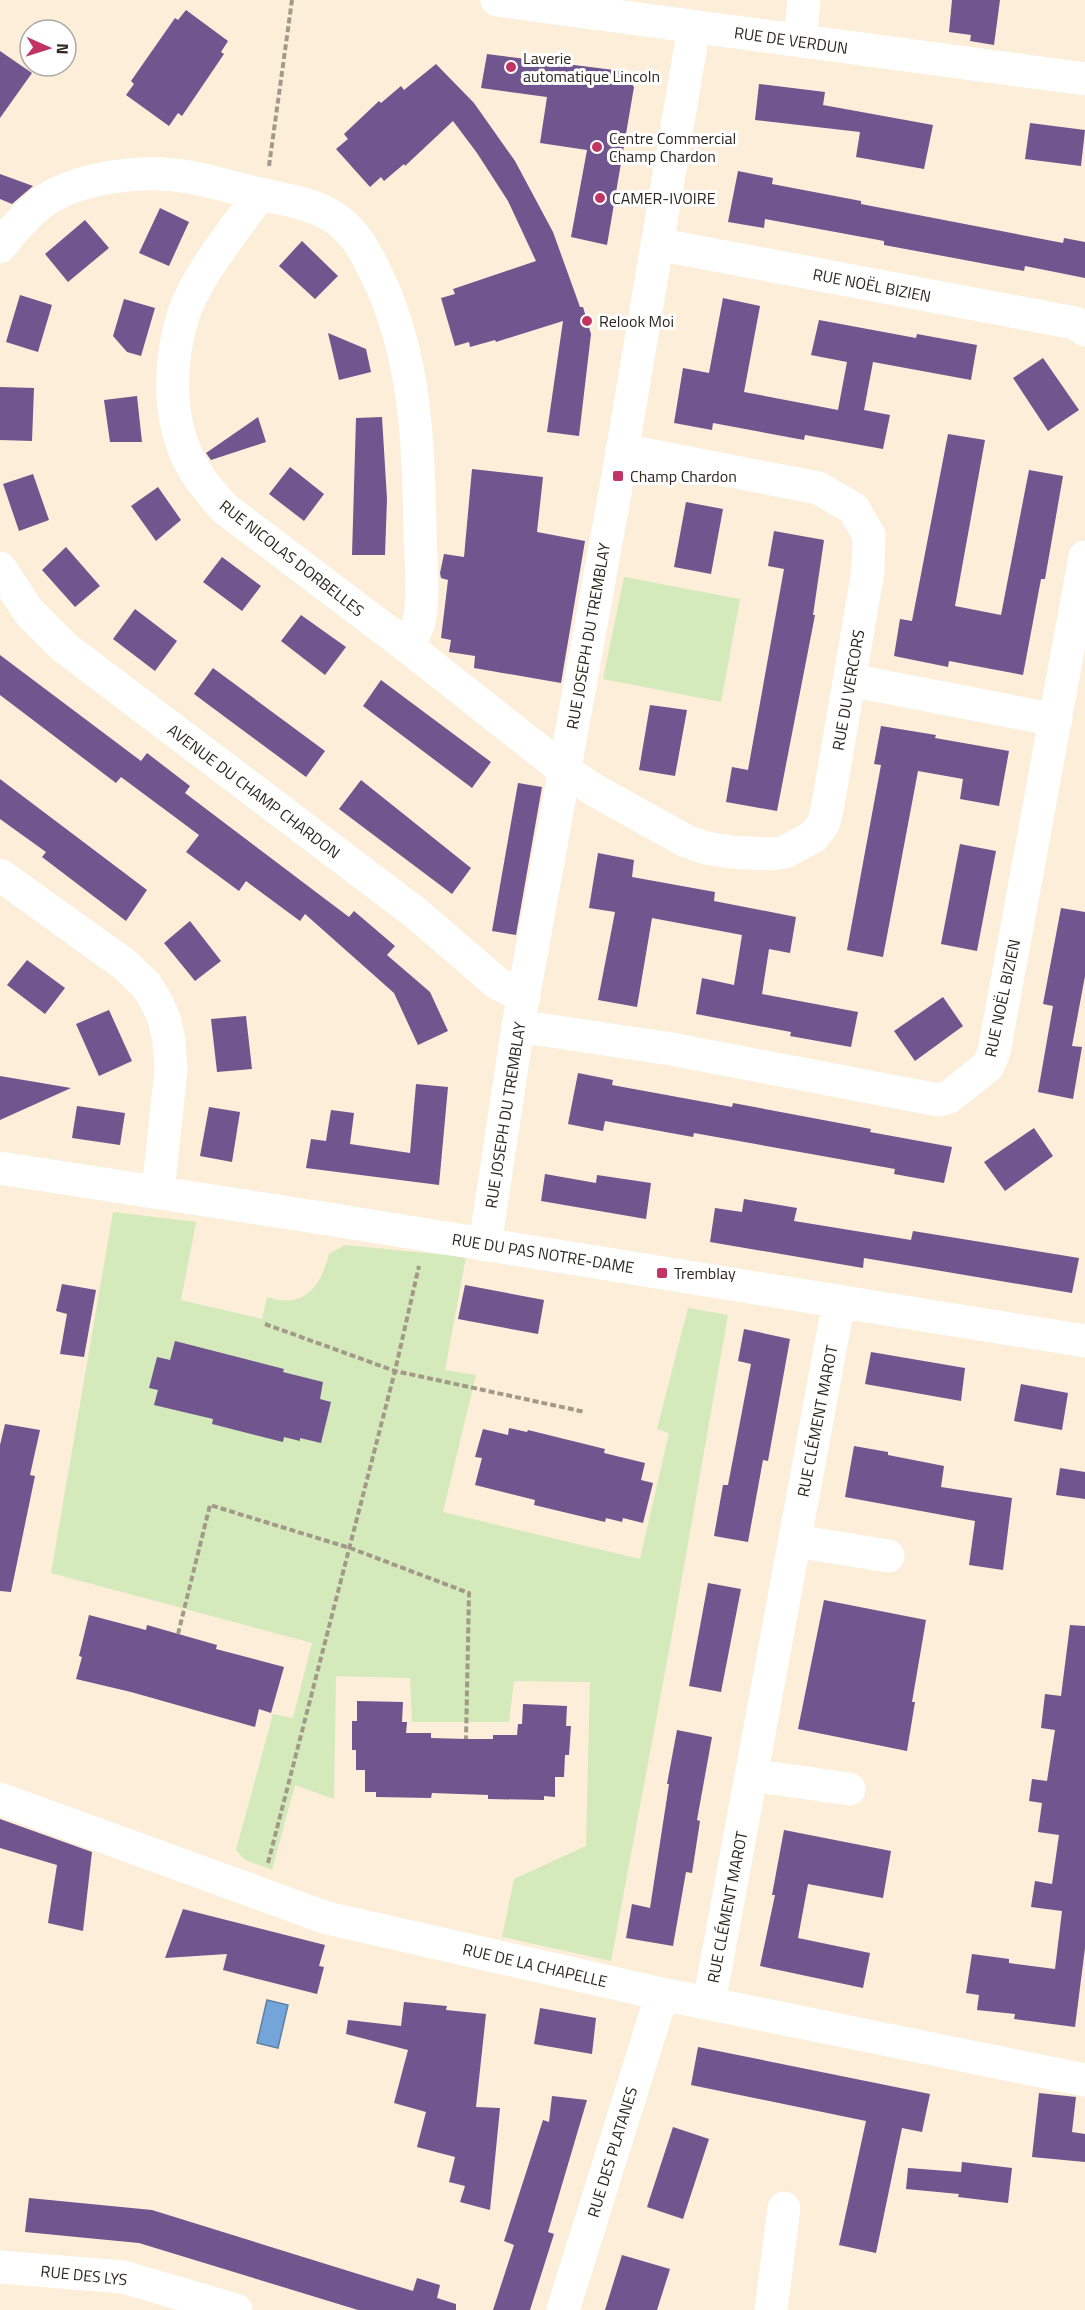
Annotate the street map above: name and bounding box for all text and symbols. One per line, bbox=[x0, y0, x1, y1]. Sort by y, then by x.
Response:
north arrow bbox=[18, 18, 78, 78]
street label: RUE DE VERDUN bbox=[733, 20, 849, 60]
text: N bbox=[51, 43, 75, 55]
place label: Laverie automatique Lincoln bbox=[523, 46, 660, 88]
marker: Laverie automatique Lincoln bbox=[504, 60, 518, 74]
place label: Centre Commercial Champ Chardon bbox=[609, 126, 736, 168]
marker: Centre Commercial Champ Chardon bbox=[590, 140, 604, 154]
place label: CAMER-IVOIRE bbox=[612, 186, 716, 210]
marker: CAMER-IVOIRE bbox=[593, 191, 607, 205]
street label: RUE NOËL BIZIEN bbox=[811, 262, 933, 308]
place label: Relook Moi bbox=[599, 309, 674, 333]
marker: Relook Moi bbox=[580, 314, 594, 328]
place label: Champ Chardon bbox=[630, 464, 737, 488]
marker: Champ Chardon bbox=[611, 469, 625, 483]
street label: RUE NICOLAS DORBELLES bbox=[215, 494, 369, 622]
street label: RUE JOSEPH DU TREMBLAY bbox=[560, 541, 616, 731]
street label: RUE DU VERCORS bbox=[826, 628, 870, 752]
street label: AVENUE DU CHAMP CHARDON bbox=[163, 718, 345, 864]
street label: RUE NOËL BIZIEN bbox=[978, 937, 1026, 1059]
street label: RUE JOSEPH DU TREMBLAY bbox=[478, 1020, 532, 1210]
street label: RUE DU PAS NOTRE-DAME bbox=[450, 1227, 636, 1279]
place label: Tremblay bbox=[674, 1261, 736, 1285]
marker: Tremblay bbox=[655, 1266, 669, 1280]
street label: RUE CLÉMENT MAROT bbox=[791, 1342, 844, 1499]
street label: RUE CLÉMENT MAROT bbox=[701, 1828, 754, 1985]
street label: RUE DE LA CHAPELLE bbox=[460, 1937, 610, 1993]
street label: RUE DES PLATANES bbox=[581, 2084, 643, 2220]
street label: RUE DES LYS bbox=[39, 2259, 129, 2291]

